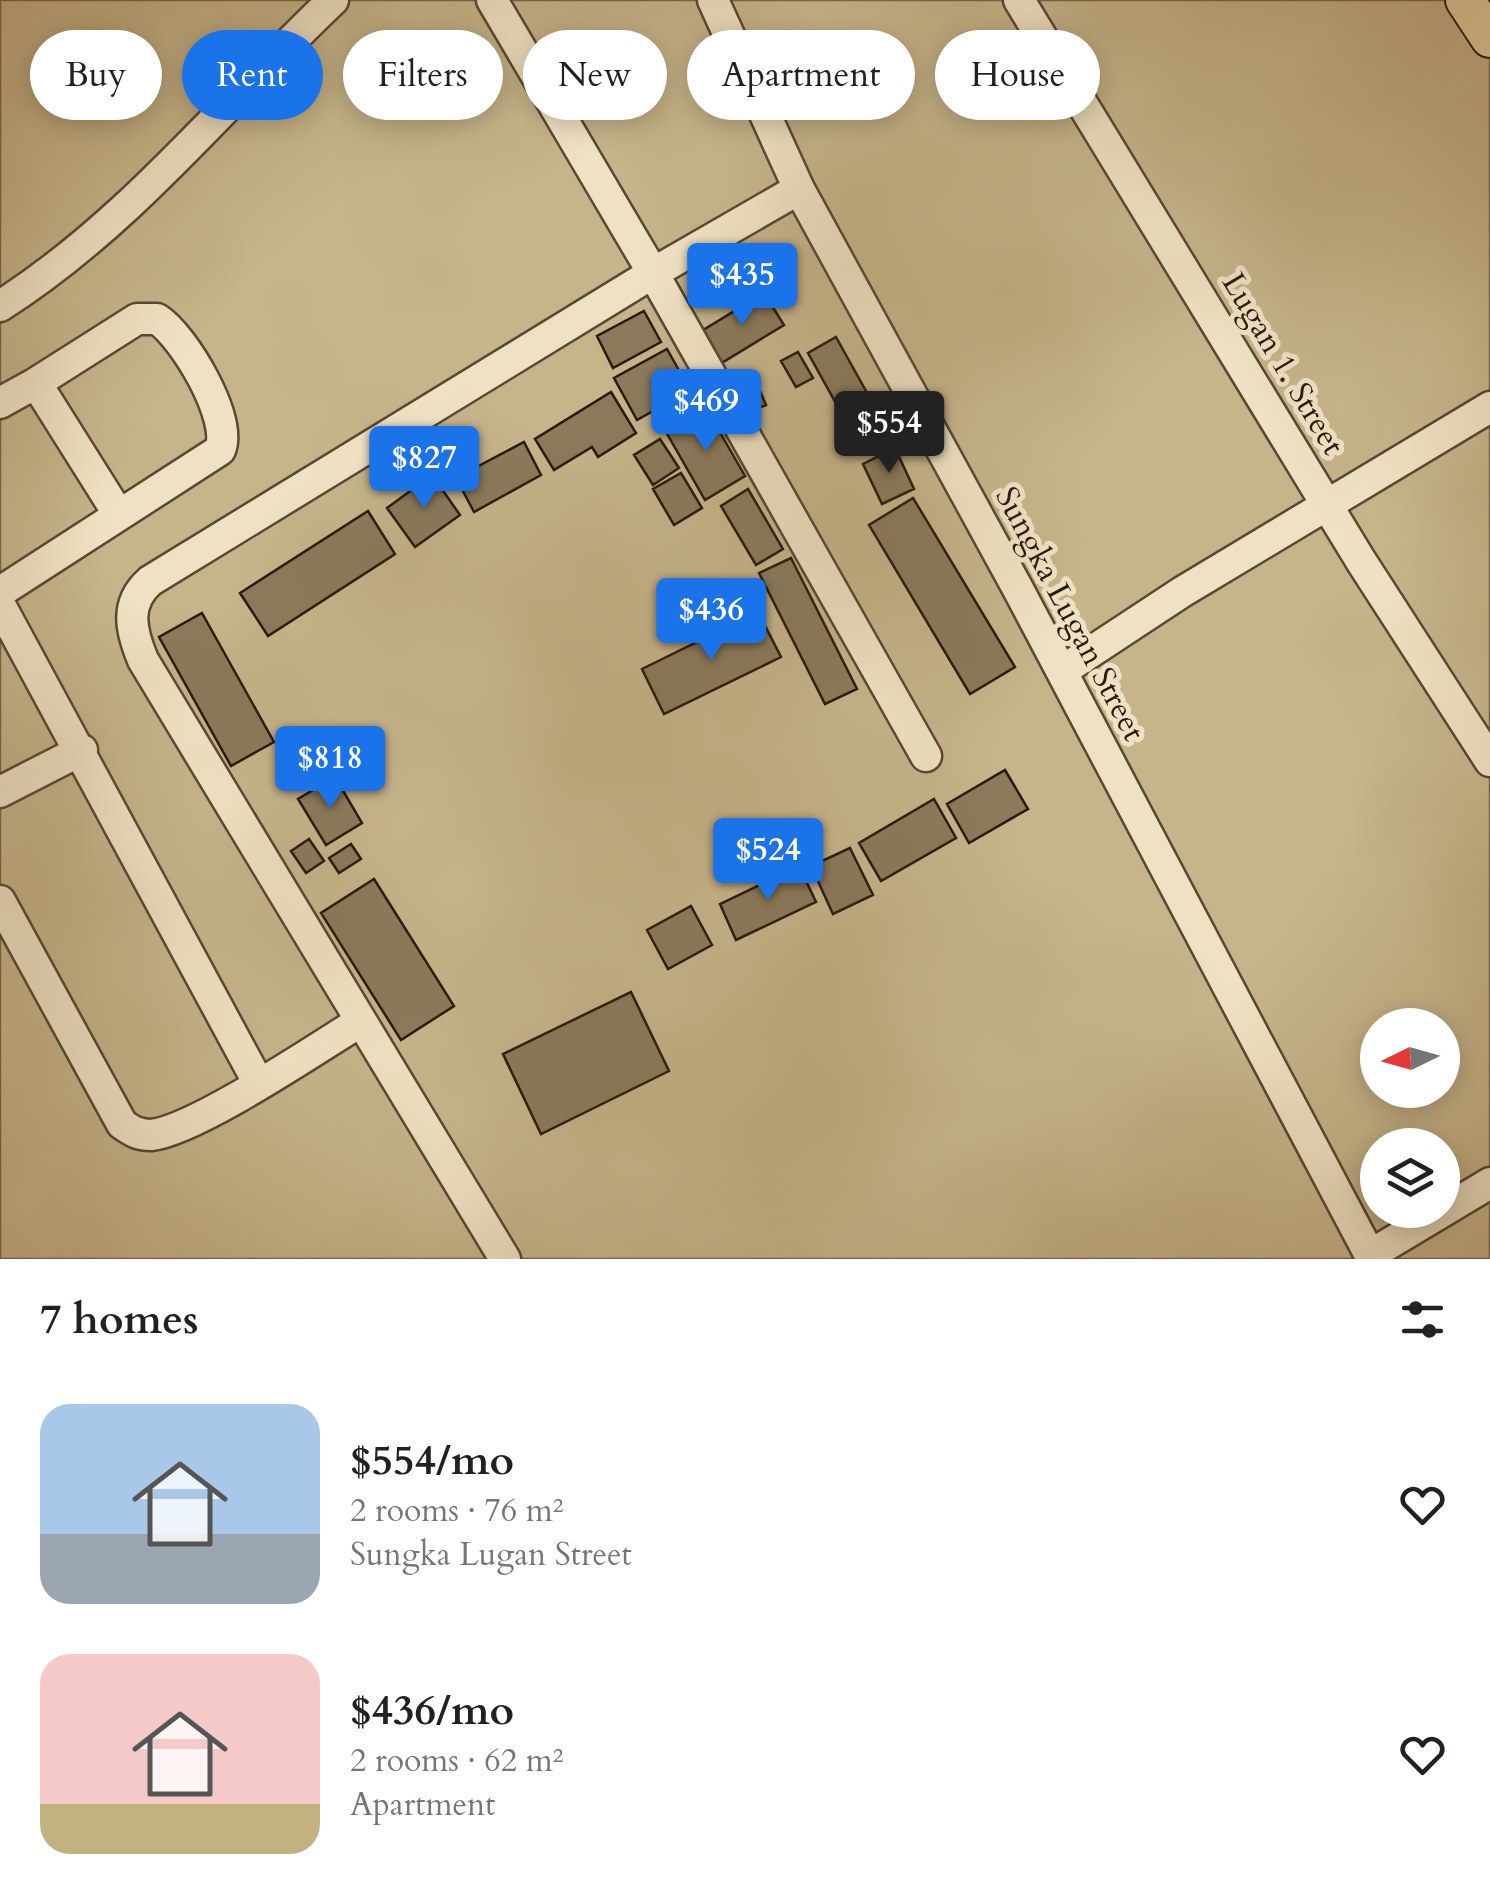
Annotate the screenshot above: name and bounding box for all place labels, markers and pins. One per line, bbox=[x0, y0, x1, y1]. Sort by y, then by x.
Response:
pin: $435 bbox=[683, 243, 801, 328]
pin: $469 bbox=[647, 369, 765, 454]
pin: $554 bbox=[830, 391, 948, 476]
pin: $827 bbox=[365, 426, 483, 511]
pin: $436 bbox=[652, 578, 770, 663]
pin: $818 bbox=[271, 726, 389, 811]
pin: $524 bbox=[709, 818, 827, 903]

